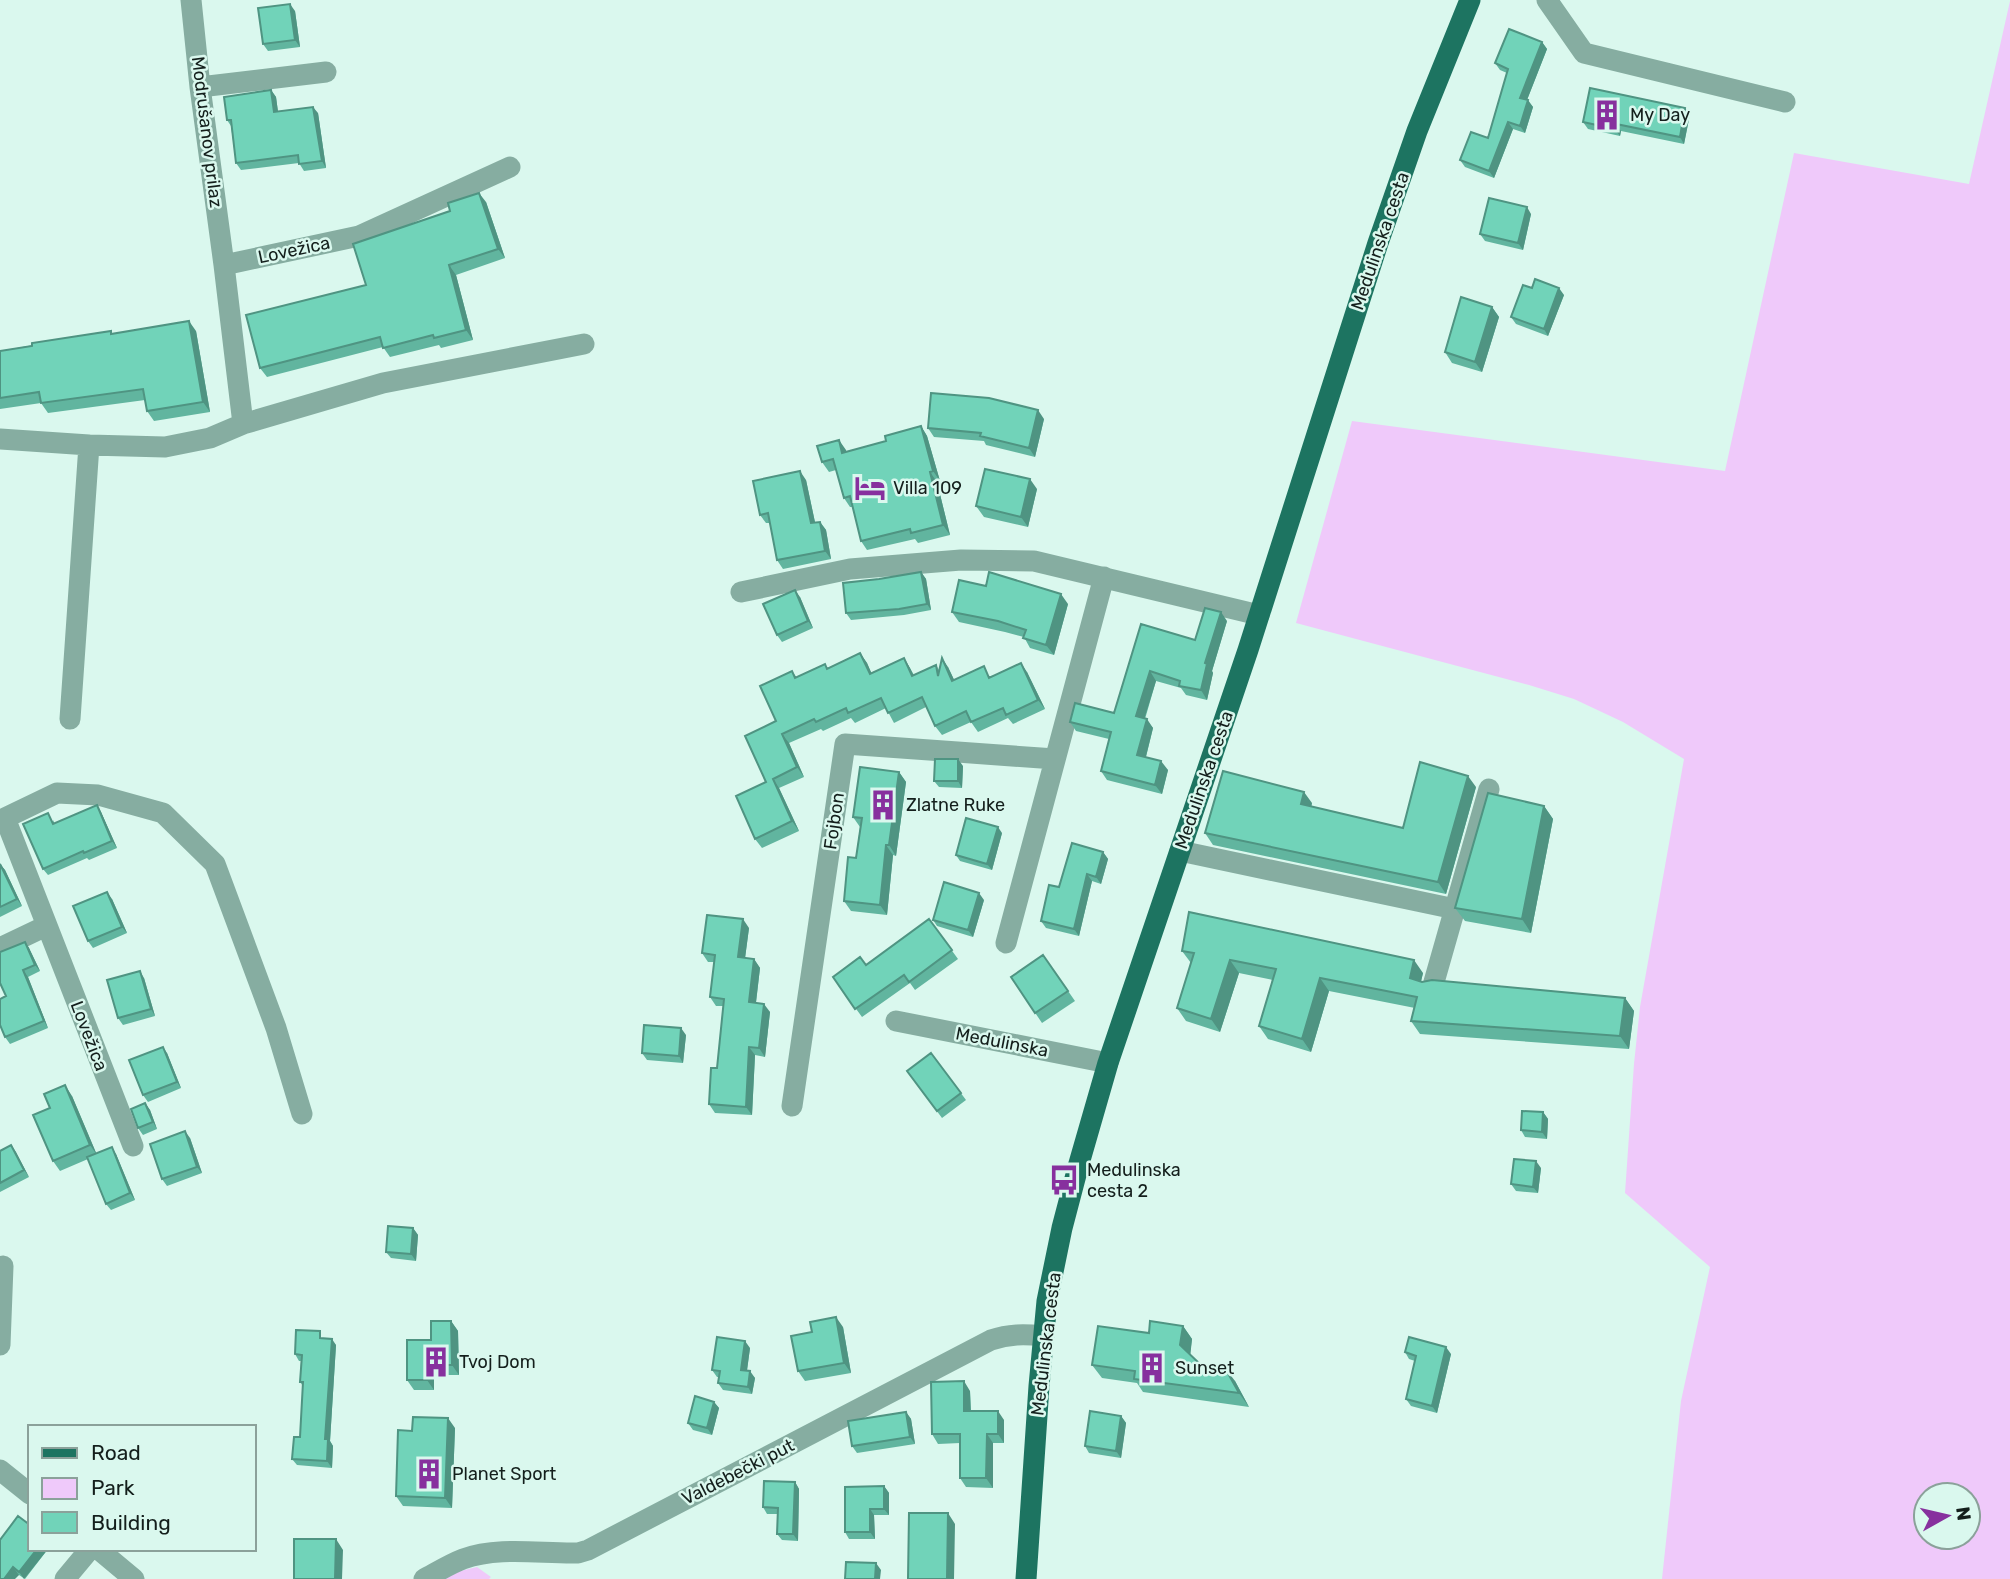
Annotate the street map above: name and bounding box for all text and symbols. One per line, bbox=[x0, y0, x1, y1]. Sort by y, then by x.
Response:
street label: Modrušanov prilaz bbox=[187, 55, 227, 209]
building icon: My Day bbox=[1590, 98, 1624, 132]
place label: My Day bbox=[1630, 104, 1690, 126]
street label: Medulinska cesta bbox=[1346, 169, 1414, 313]
street label: Lovežica bbox=[256, 232, 332, 268]
hotel icon: Villa 109 bbox=[853, 471, 887, 505]
place label: Villa 109 bbox=[893, 477, 962, 499]
street label: Medulinska cesta bbox=[1170, 708, 1238, 852]
building icon: Zlatne Ruke bbox=[866, 788, 900, 822]
street label: Fojbon bbox=[819, 791, 849, 851]
place label: Zlatne Ruke bbox=[906, 794, 1005, 816]
street label: Lovežica bbox=[66, 998, 112, 1074]
street label: Medulinska bbox=[954, 1022, 1050, 1062]
place label: Medulinska cesta 2 bbox=[1087, 1159, 1181, 1202]
bus stop icon: Medulinska cesta 2 bbox=[1047, 1163, 1081, 1197]
street label: Medulinska cesta bbox=[1026, 1271, 1066, 1417]
building icon: Tvoj Dom bbox=[419, 1345, 453, 1379]
place label: Tvoj Dom bbox=[459, 1351, 536, 1373]
building icon: Sunset bbox=[1135, 1351, 1169, 1385]
place label: Sunset bbox=[1175, 1357, 1234, 1379]
legend bbox=[28, 1425, 256, 1551]
street label: Valdebečki put bbox=[678, 1434, 798, 1510]
text: Road bbox=[91, 1440, 141, 1465]
building icon: Planet Sport bbox=[412, 1457, 446, 1491]
place label: Planet Sport bbox=[452, 1463, 556, 1485]
text: Park bbox=[91, 1475, 135, 1500]
north arrow bbox=[1912, 1481, 1982, 1551]
text: N bbox=[1951, 1505, 1976, 1522]
text: Building bbox=[91, 1510, 171, 1535]

